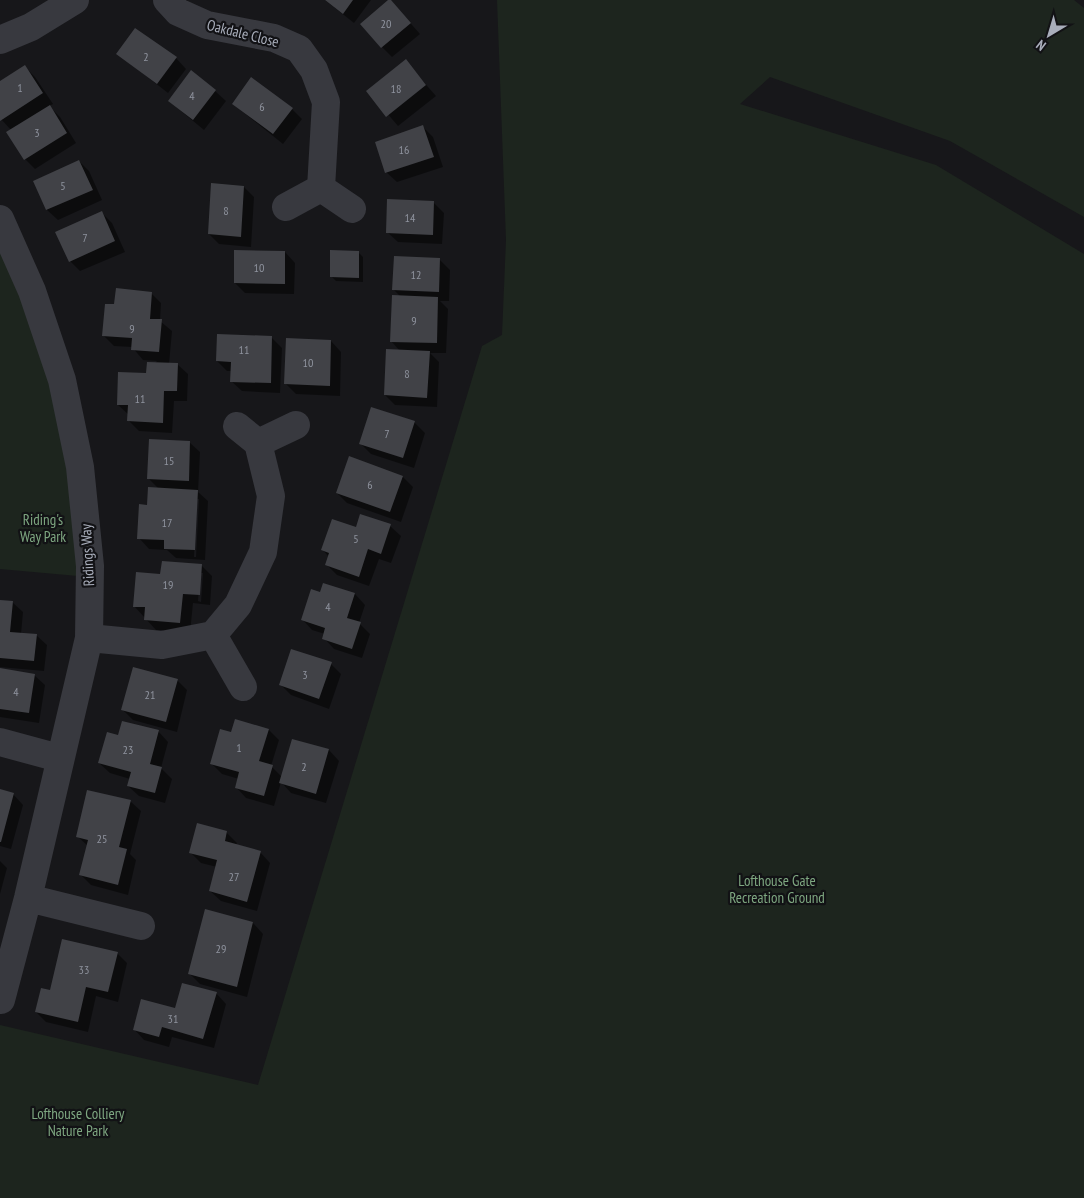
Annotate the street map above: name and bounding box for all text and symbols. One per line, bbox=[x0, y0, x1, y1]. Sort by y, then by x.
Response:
north arrow bbox=[1024, 10, 1074, 60]
street label: Oakdale Close bbox=[205, 15, 281, 51]
house number: 20 bbox=[381, 16, 391, 31]
text: N bbox=[1032, 36, 1050, 55]
house number: 2 bbox=[143, 49, 149, 64]
house number: 1 bbox=[17, 80, 23, 95]
house number: 18 bbox=[391, 81, 401, 96]
house number: 4 bbox=[189, 88, 195, 103]
house number: 6 bbox=[259, 99, 265, 114]
house number: 3 bbox=[34, 125, 40, 140]
house number: 16 bbox=[399, 142, 409, 157]
house number: 5 bbox=[60, 178, 66, 193]
house number: 8 bbox=[223, 203, 229, 218]
house number: 14 bbox=[405, 210, 416, 225]
house number: 7 bbox=[82, 230, 88, 245]
house number: 10 bbox=[254, 260, 264, 275]
house number: 12 bbox=[411, 267, 421, 282]
house number: 9 bbox=[411, 313, 417, 328]
house number: 9 bbox=[129, 321, 135, 336]
house number: 11 bbox=[239, 342, 249, 357]
house number: 10 bbox=[303, 355, 313, 370]
house number: 8 bbox=[404, 366, 410, 381]
house number: 11 bbox=[135, 391, 145, 406]
house number: 7 bbox=[384, 426, 390, 441]
house number: 15 bbox=[164, 453, 174, 468]
house number: 6 bbox=[367, 477, 373, 492]
park label: Riding's Way Park bbox=[20, 510, 66, 546]
house number: 17 bbox=[162, 515, 172, 530]
street label: Ridings Way bbox=[76, 523, 98, 587]
house number: 5 bbox=[353, 531, 359, 546]
house number: 19 bbox=[163, 577, 173, 592]
house number: 4 bbox=[325, 599, 331, 614]
house number: 3 bbox=[302, 667, 308, 682]
house number: 4 bbox=[13, 684, 19, 699]
house number: 21 bbox=[145, 687, 155, 702]
house number: 1 bbox=[236, 740, 242, 755]
house number: 23 bbox=[123, 742, 133, 757]
house number: 2 bbox=[301, 759, 307, 774]
house number: 25 bbox=[97, 831, 107, 846]
house number: 27 bbox=[229, 869, 239, 884]
park label: Lofthouse Gate Recreation Ground bbox=[729, 871, 825, 907]
house number: 29 bbox=[216, 941, 226, 956]
house number: 33 bbox=[79, 962, 89, 977]
house number: 31 bbox=[168, 1011, 178, 1026]
park label: Lofthouse Colliery Nature Park bbox=[32, 1104, 125, 1140]

